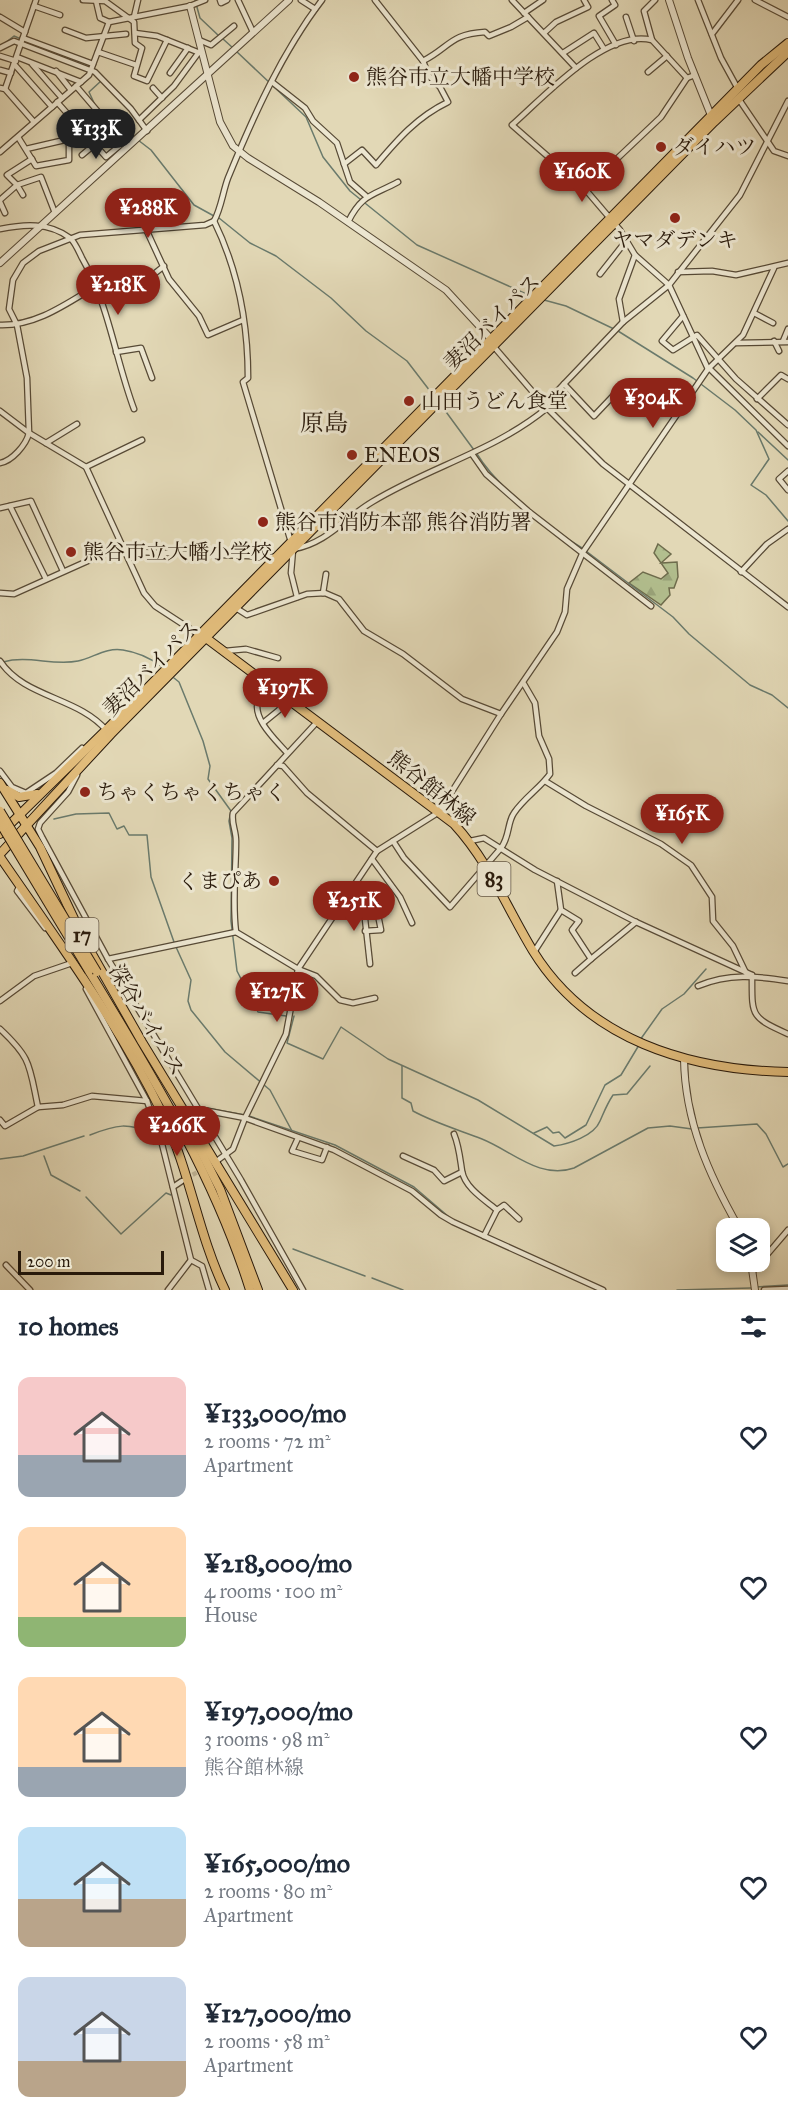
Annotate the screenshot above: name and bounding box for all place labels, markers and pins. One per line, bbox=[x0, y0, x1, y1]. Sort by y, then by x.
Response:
place label: 熊谷市立大幡中学校 bbox=[366, 64, 555, 90]
marker: 熊谷市立大幡中学校 bbox=[347, 70, 361, 84]
pin: ¥133K bbox=[54, 109, 138, 160]
place label: ダイハツ bbox=[673, 134, 756, 160]
marker: ダイハツ bbox=[654, 140, 668, 154]
pin: ¥160K bbox=[540, 152, 624, 203]
pin: ¥288K bbox=[106, 188, 190, 239]
marker: ヤマダデンキ bbox=[668, 211, 682, 225]
place label: ヤマダデンキ bbox=[612, 227, 738, 253]
pin: ¥218K bbox=[76, 265, 160, 316]
pin: ¥304K bbox=[611, 378, 695, 429]
place label: 山田うどん食堂 bbox=[421, 388, 568, 414]
marker: 山田うどん食堂 bbox=[402, 394, 416, 408]
place label: ENEOS bbox=[364, 442, 440, 468]
marker: ENEOS bbox=[345, 448, 359, 462]
place label: 熊谷市消防本部 熊谷消防署 bbox=[275, 509, 532, 535]
marker: 熊谷市消防本部 熊谷消防署 bbox=[256, 515, 270, 529]
place label: 熊谷市立大幡小学校 bbox=[83, 539, 272, 565]
marker: 熊谷市立大幡小学校 bbox=[64, 545, 78, 559]
pin: ¥197K bbox=[243, 668, 327, 719]
place label: ちゃくちゃくちゃく bbox=[97, 779, 286, 805]
marker: ちゃくちゃくちゃく bbox=[78, 785, 92, 799]
pin: ¥165K bbox=[640, 794, 724, 845]
place label: くまぴあ bbox=[178, 868, 262, 894]
marker: くまぴあ bbox=[267, 874, 281, 888]
pin: ¥251K bbox=[312, 881, 396, 932]
pin: ¥127K bbox=[235, 972, 319, 1023]
pin: ¥266K bbox=[135, 1106, 219, 1157]

